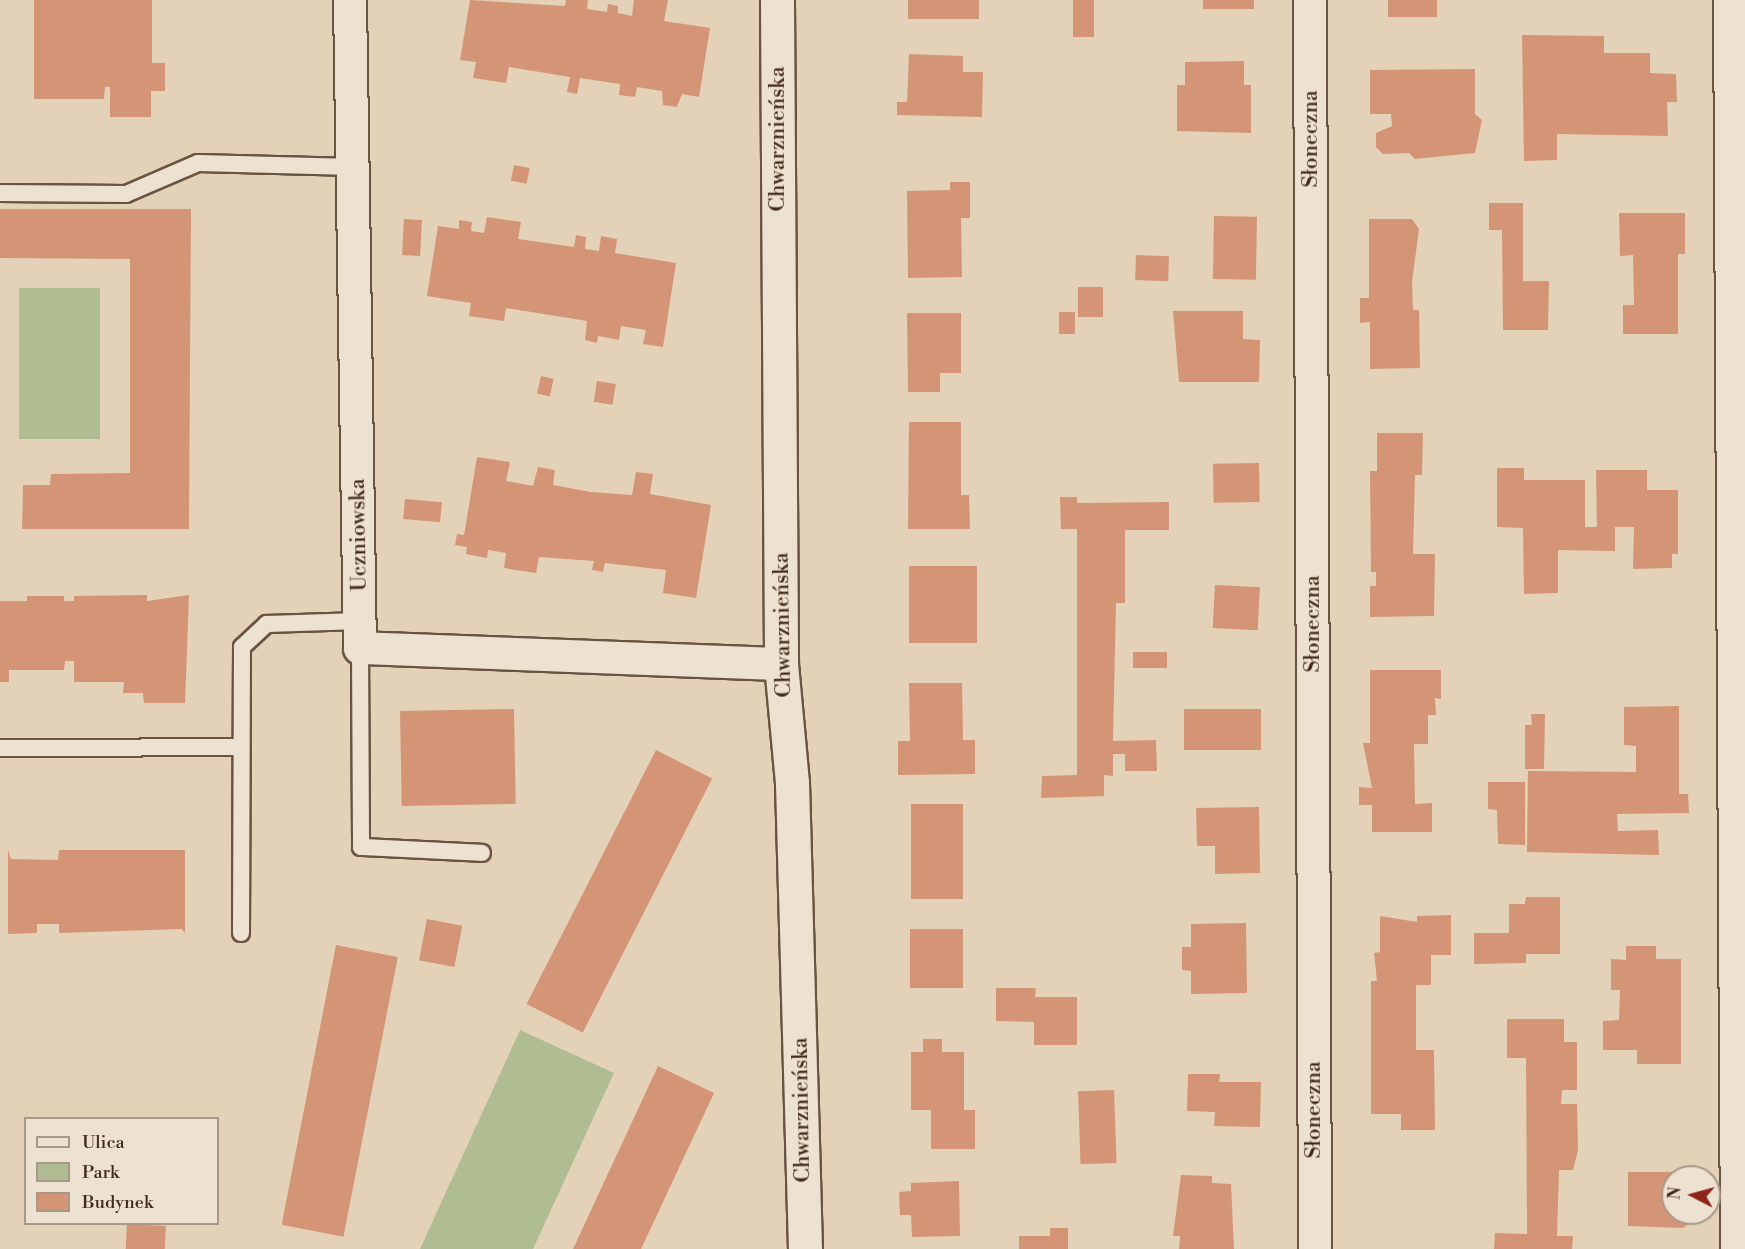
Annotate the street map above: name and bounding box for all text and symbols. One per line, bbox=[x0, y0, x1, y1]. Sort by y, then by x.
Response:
street label: Chwarznieńska bbox=[765, 66, 791, 212]
street label: Słoneczna bbox=[1298, 90, 1324, 188]
street label: Uczniowska bbox=[345, 478, 373, 592]
street label: Chwarznieńska bbox=[769, 552, 797, 698]
street label: Słoneczna bbox=[1300, 575, 1326, 673]
street label: Chwarznieńska bbox=[788, 1037, 816, 1183]
street label: Słoneczna bbox=[1301, 1061, 1327, 1159]
legend bbox=[24, 1117, 219, 1225]
text: Ulica bbox=[82, 1131, 125, 1154]
text: Park bbox=[82, 1161, 119, 1184]
north arrow bbox=[1661, 1165, 1721, 1225]
text: N bbox=[1664, 1186, 1686, 1201]
text: Budynek bbox=[82, 1191, 153, 1214]

